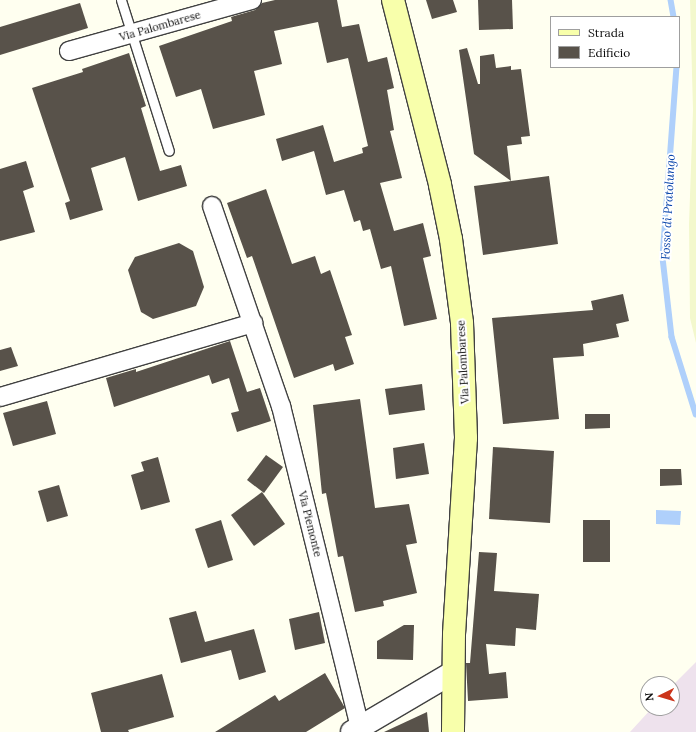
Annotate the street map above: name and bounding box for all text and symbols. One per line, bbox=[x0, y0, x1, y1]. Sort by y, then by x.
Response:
street label: Via Palombarese bbox=[118, 8, 202, 44]
legend bbox=[550, 16, 680, 68]
text: Strada bbox=[588, 25, 624, 40]
text: Edificio bbox=[588, 45, 630, 60]
water label: Fosso di Pratolungo bbox=[658, 154, 678, 260]
street label: Via Palombarese bbox=[454, 320, 472, 404]
street label: Via Piemonte bbox=[295, 490, 325, 558]
north arrow bbox=[640, 676, 680, 716]
text: N bbox=[642, 692, 656, 702]

